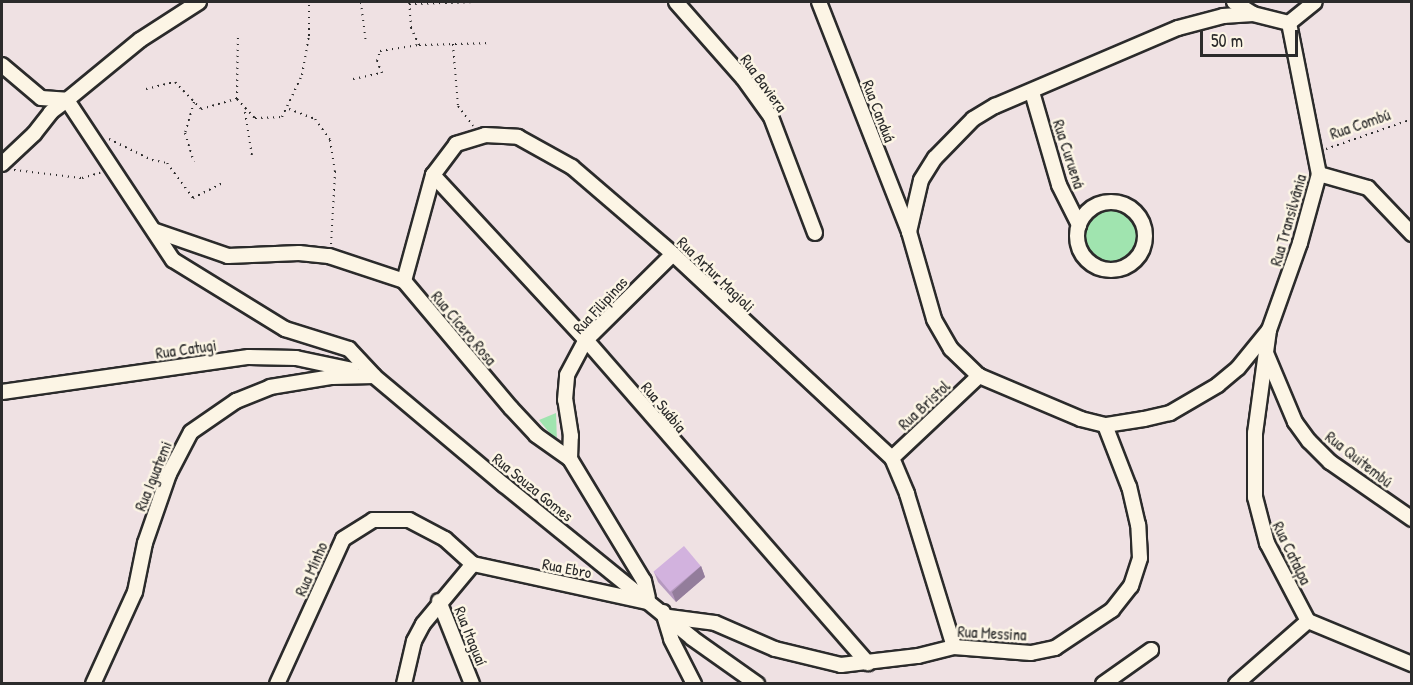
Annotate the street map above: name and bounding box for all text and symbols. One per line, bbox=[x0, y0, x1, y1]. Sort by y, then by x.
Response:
scale bar bbox=[1203, 18, 1300, 56]
text: 50 m bbox=[1211, 28, 1243, 53]
street label: Rua Baviera bbox=[737, 50, 791, 116]
street label: Rua Canduá bbox=[858, 77, 900, 145]
street label: Rua Combú bbox=[1327, 105, 1393, 143]
street label: Rua Curuená bbox=[1049, 117, 1089, 191]
street label: Rua Transilvânia bbox=[1266, 172, 1310, 268]
street label: Rua Artur Magioli bbox=[673, 232, 759, 316]
street label: Rua Filipinas bbox=[569, 272, 631, 338]
street label: Rua Cícero Rosa bbox=[427, 287, 501, 369]
street label: Rua Catugi bbox=[154, 335, 218, 363]
street label: Rua Bristol bbox=[894, 376, 954, 434]
street label: Rua Suábia bbox=[637, 378, 691, 436]
street label: Rua Quitembú bbox=[1322, 427, 1396, 491]
street label: Rua Iguatemi bbox=[130, 438, 176, 514]
street label: Rua Souza Gomes bbox=[489, 449, 577, 525]
street label: Rua Catalpa bbox=[1269, 518, 1315, 588]
street label: Rua Minho bbox=[291, 539, 331, 599]
street label: Rua Ebro bbox=[541, 554, 593, 582]
street label: Rua Itaguaí bbox=[450, 603, 492, 669]
street label: Rua Messina bbox=[957, 622, 1027, 644]

